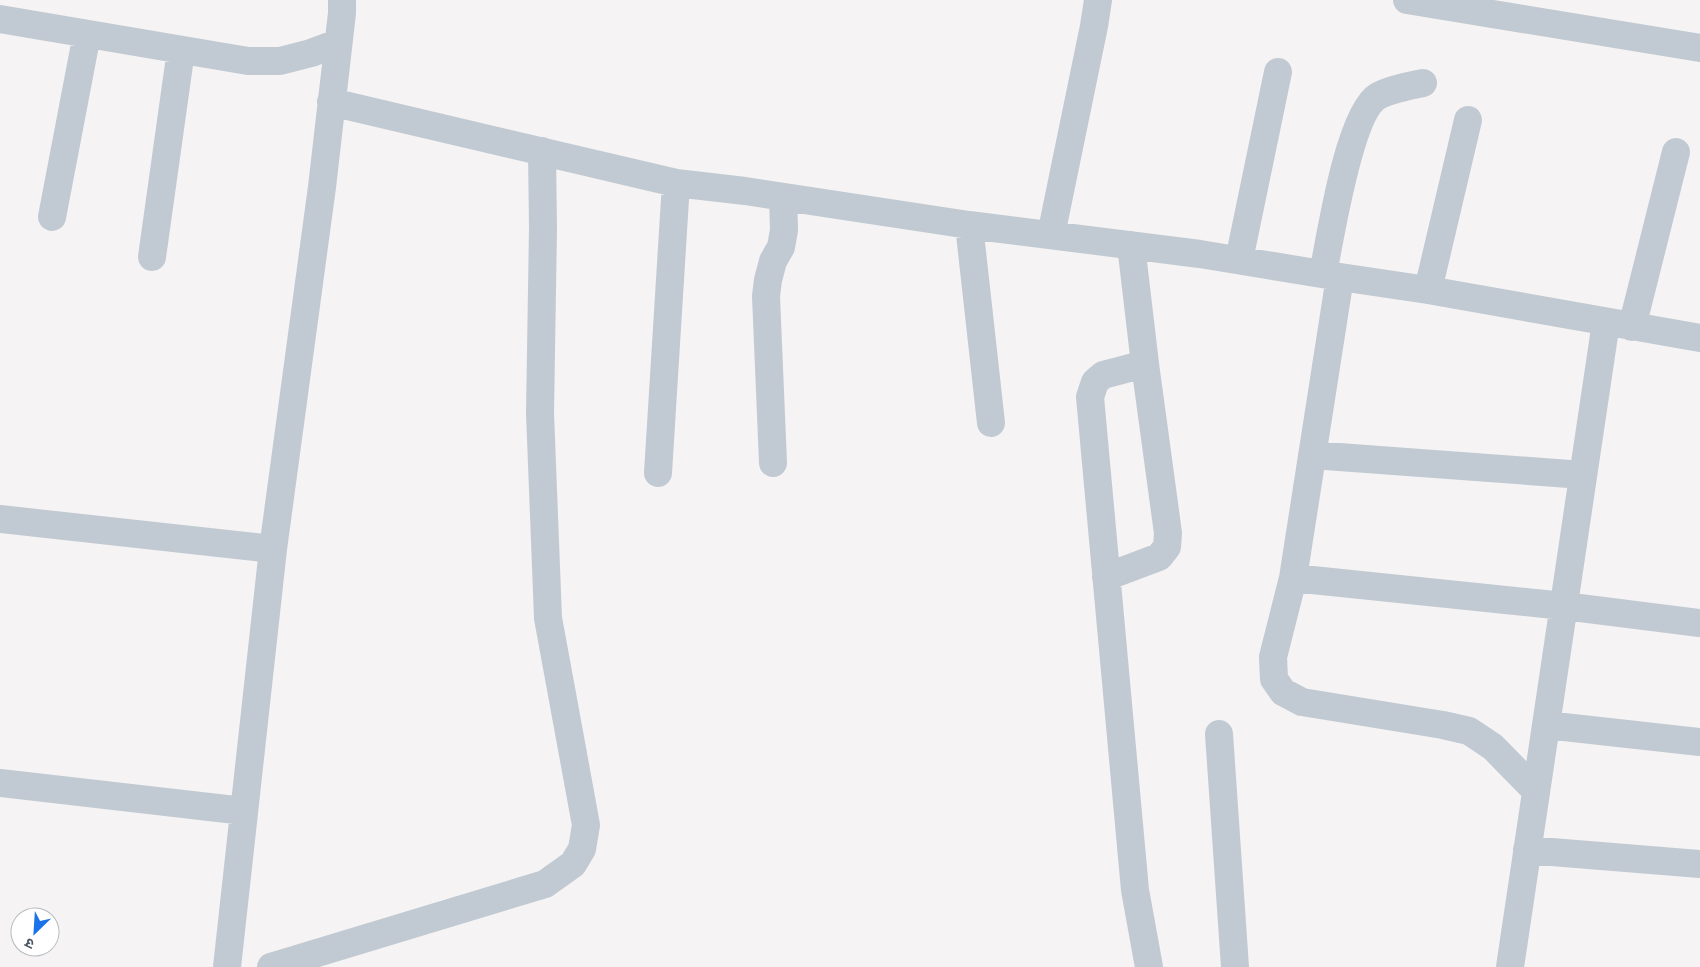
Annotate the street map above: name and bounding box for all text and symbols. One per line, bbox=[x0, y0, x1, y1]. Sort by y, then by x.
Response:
north arrow bbox=[10, 907, 60, 957]
text: उ bbox=[21, 933, 37, 955]

